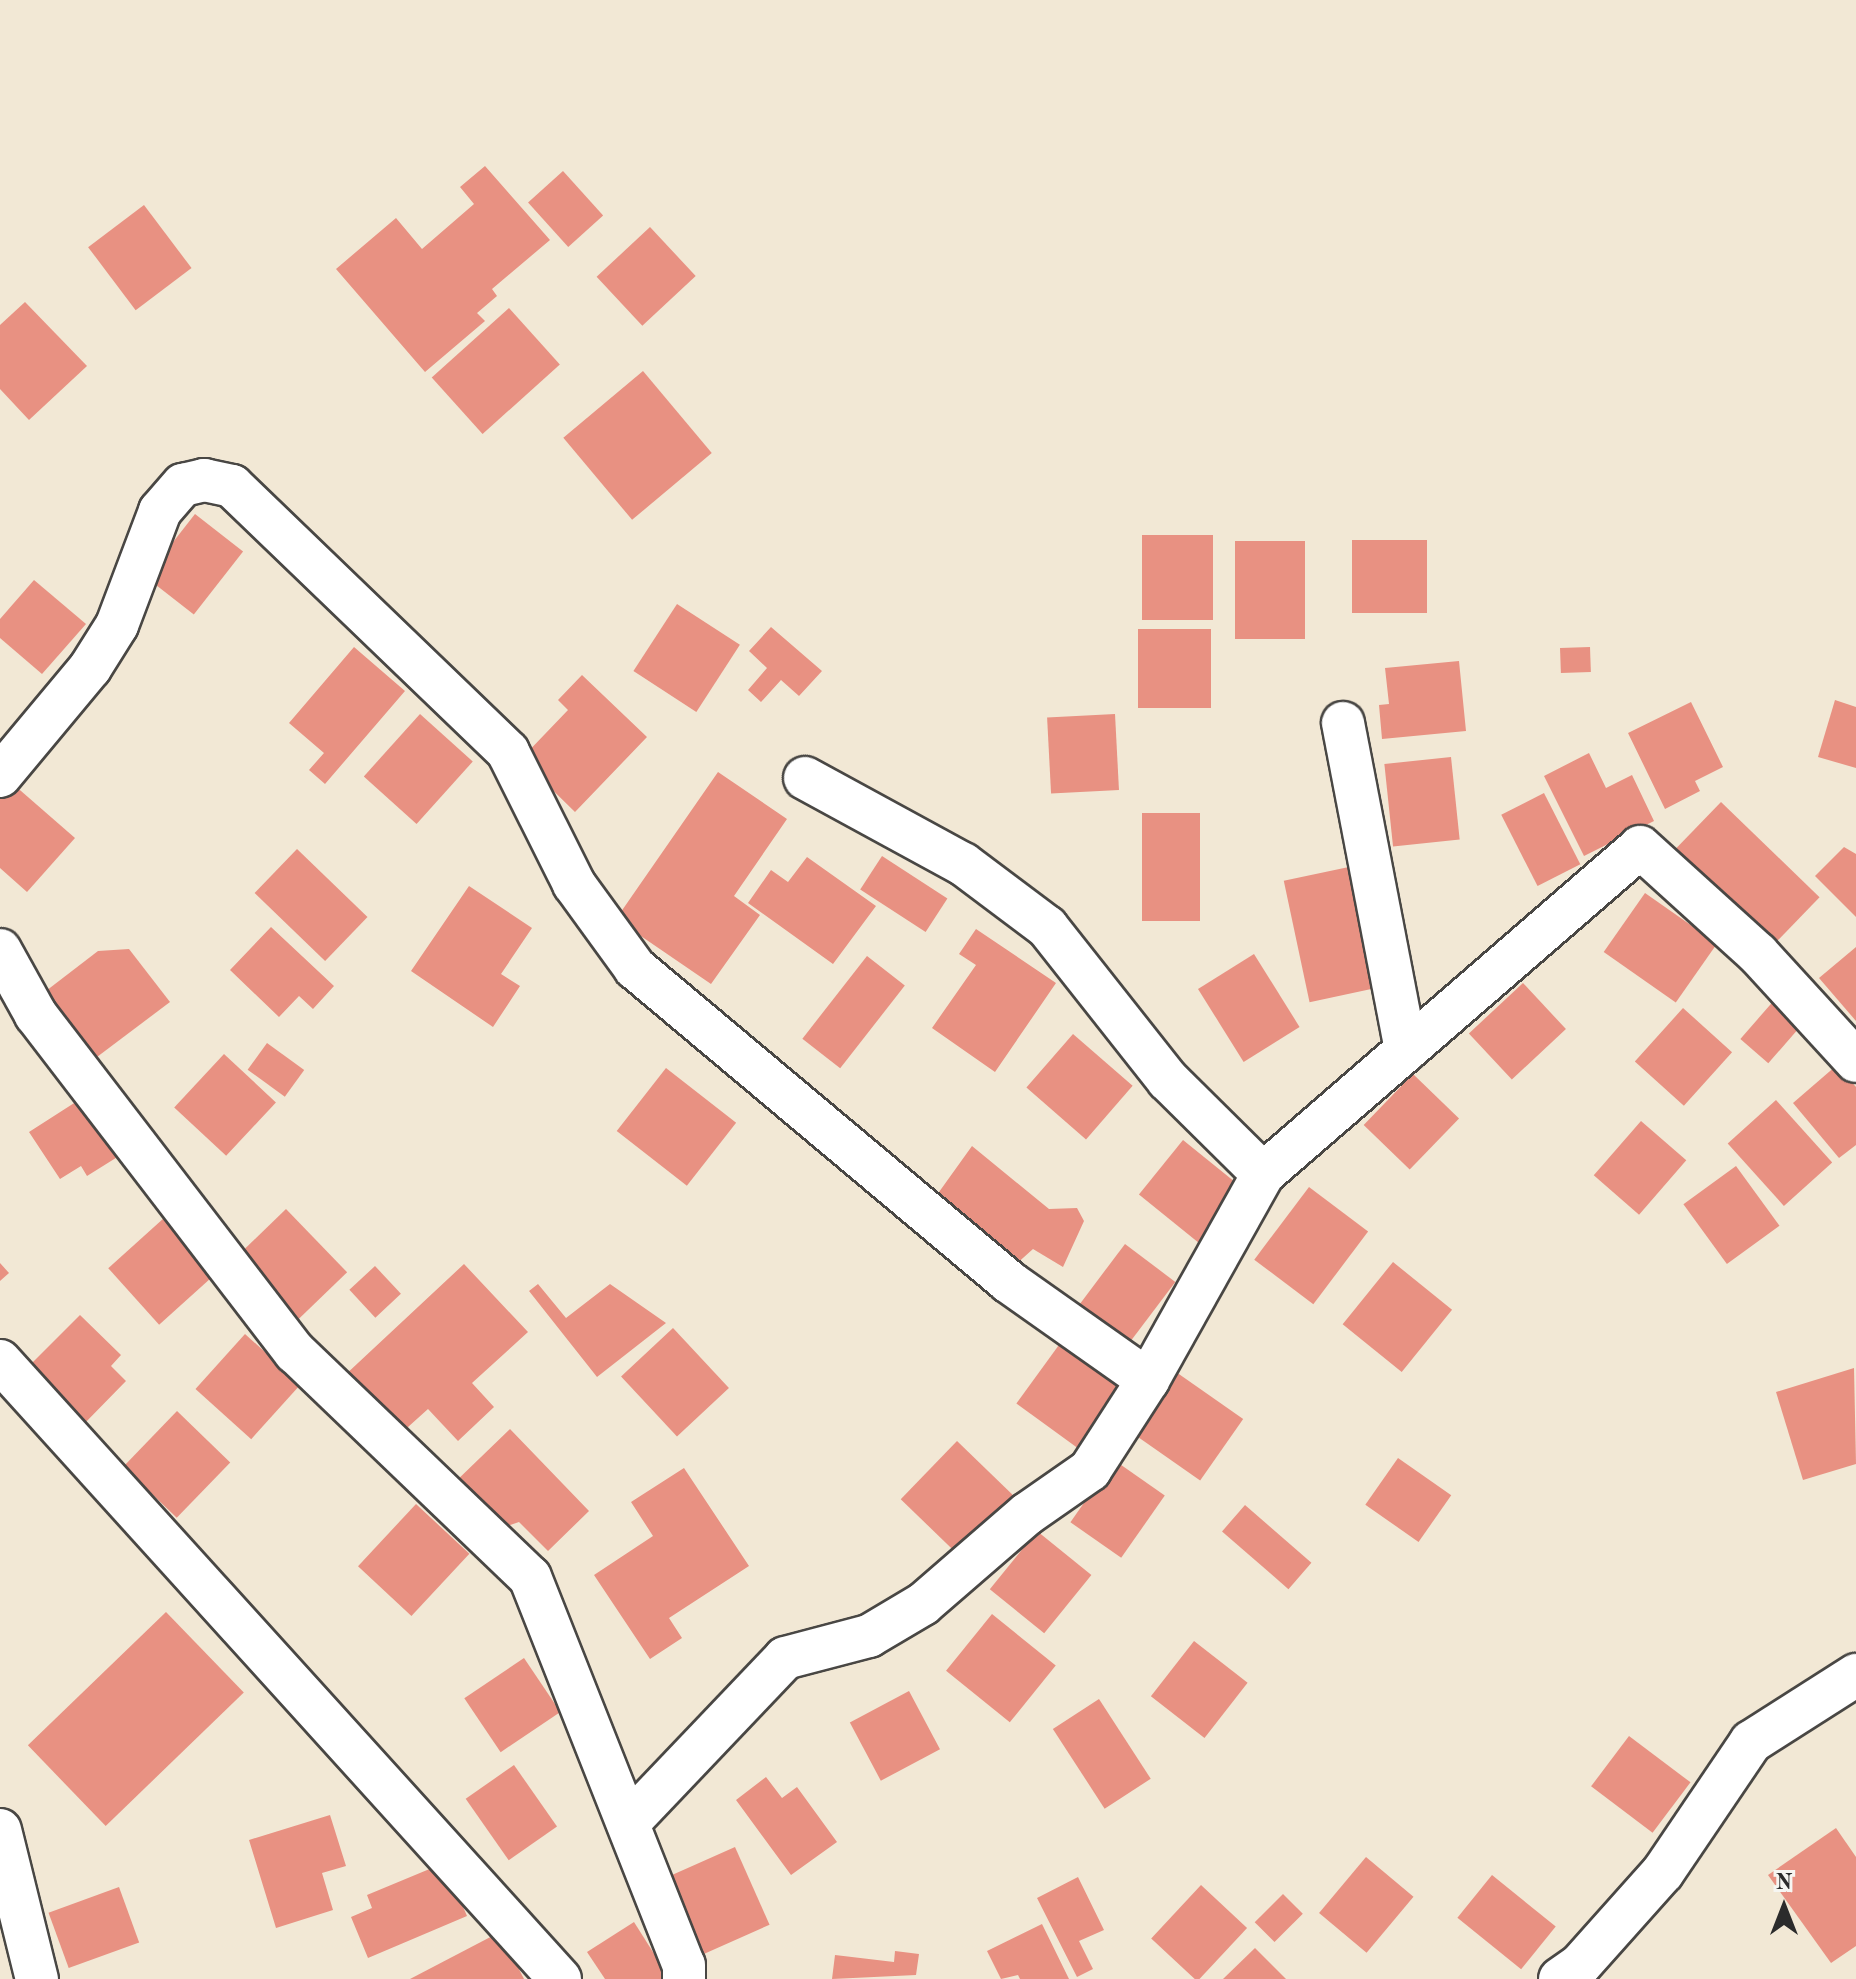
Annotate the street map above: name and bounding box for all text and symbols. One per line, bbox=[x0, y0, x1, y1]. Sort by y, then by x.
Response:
north arrow bbox=[1744, 1867, 1824, 1947]
text: N bbox=[1776, 1872, 1792, 1894]

